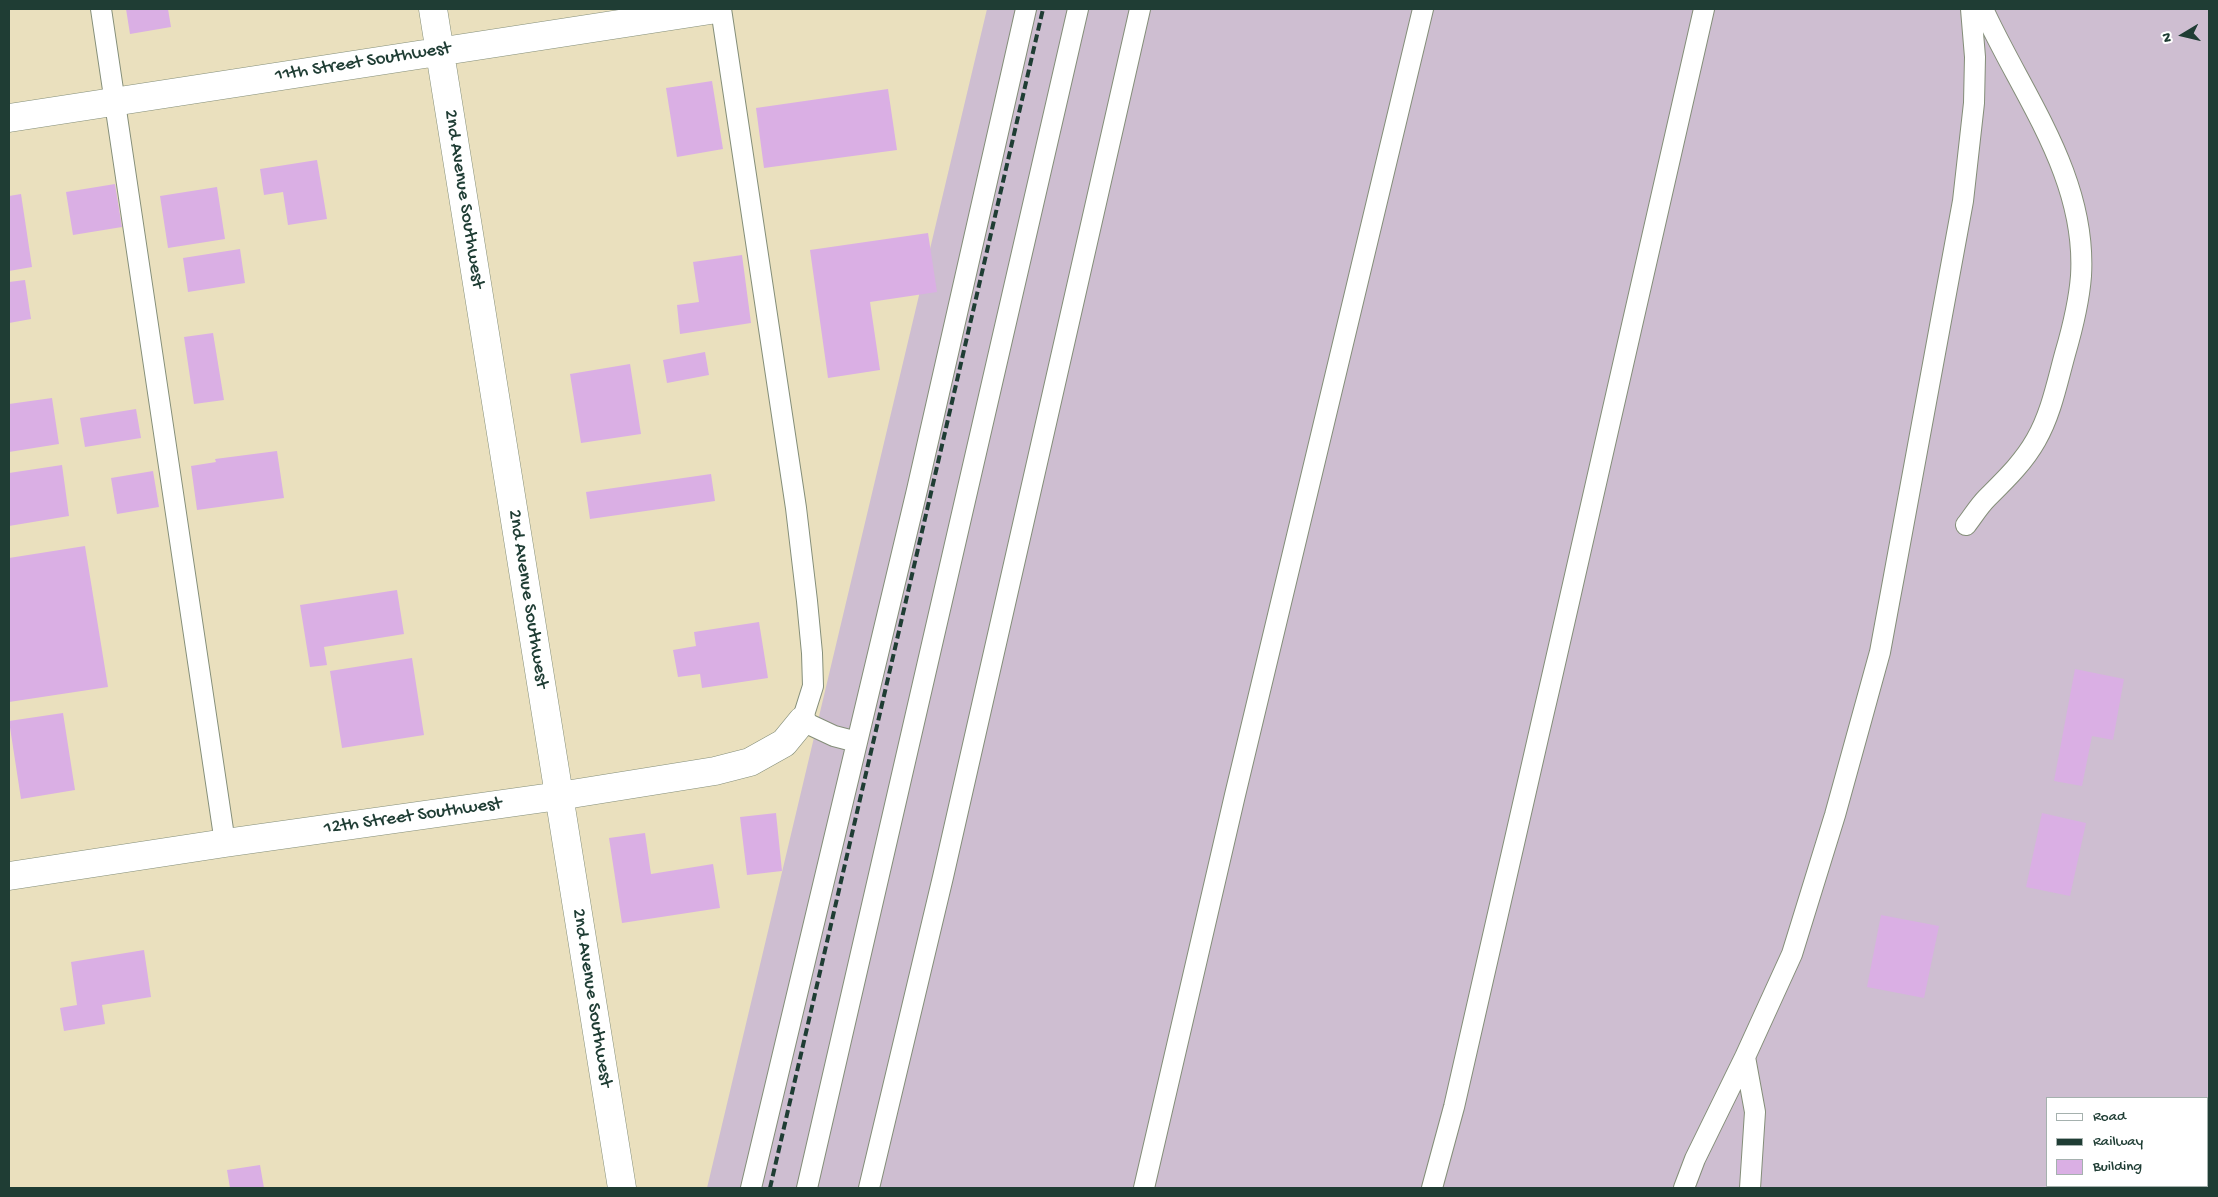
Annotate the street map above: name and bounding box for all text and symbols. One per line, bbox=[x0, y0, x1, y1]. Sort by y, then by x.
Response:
north arrow bbox=[2158, 10, 2208, 60]
text: N bbox=[2159, 32, 2177, 43]
street label: 11th Street Southwest bbox=[273, 38, 453, 88]
street label: 2nd Avenue Southwest bbox=[438, 108, 488, 290]
street label: 2nd Avenue Southwest bbox=[502, 508, 552, 690]
street label: 12th Street Southwest bbox=[323, 793, 503, 841]
street label: 2nd Avenue Southwest bbox=[566, 907, 616, 1089]
legend bbox=[2046, 1097, 2208, 1187]
text: Road bbox=[2093, 1108, 2126, 1126]
text: Railway bbox=[2093, 1133, 2143, 1151]
text: Building bbox=[2093, 1158, 2142, 1176]

